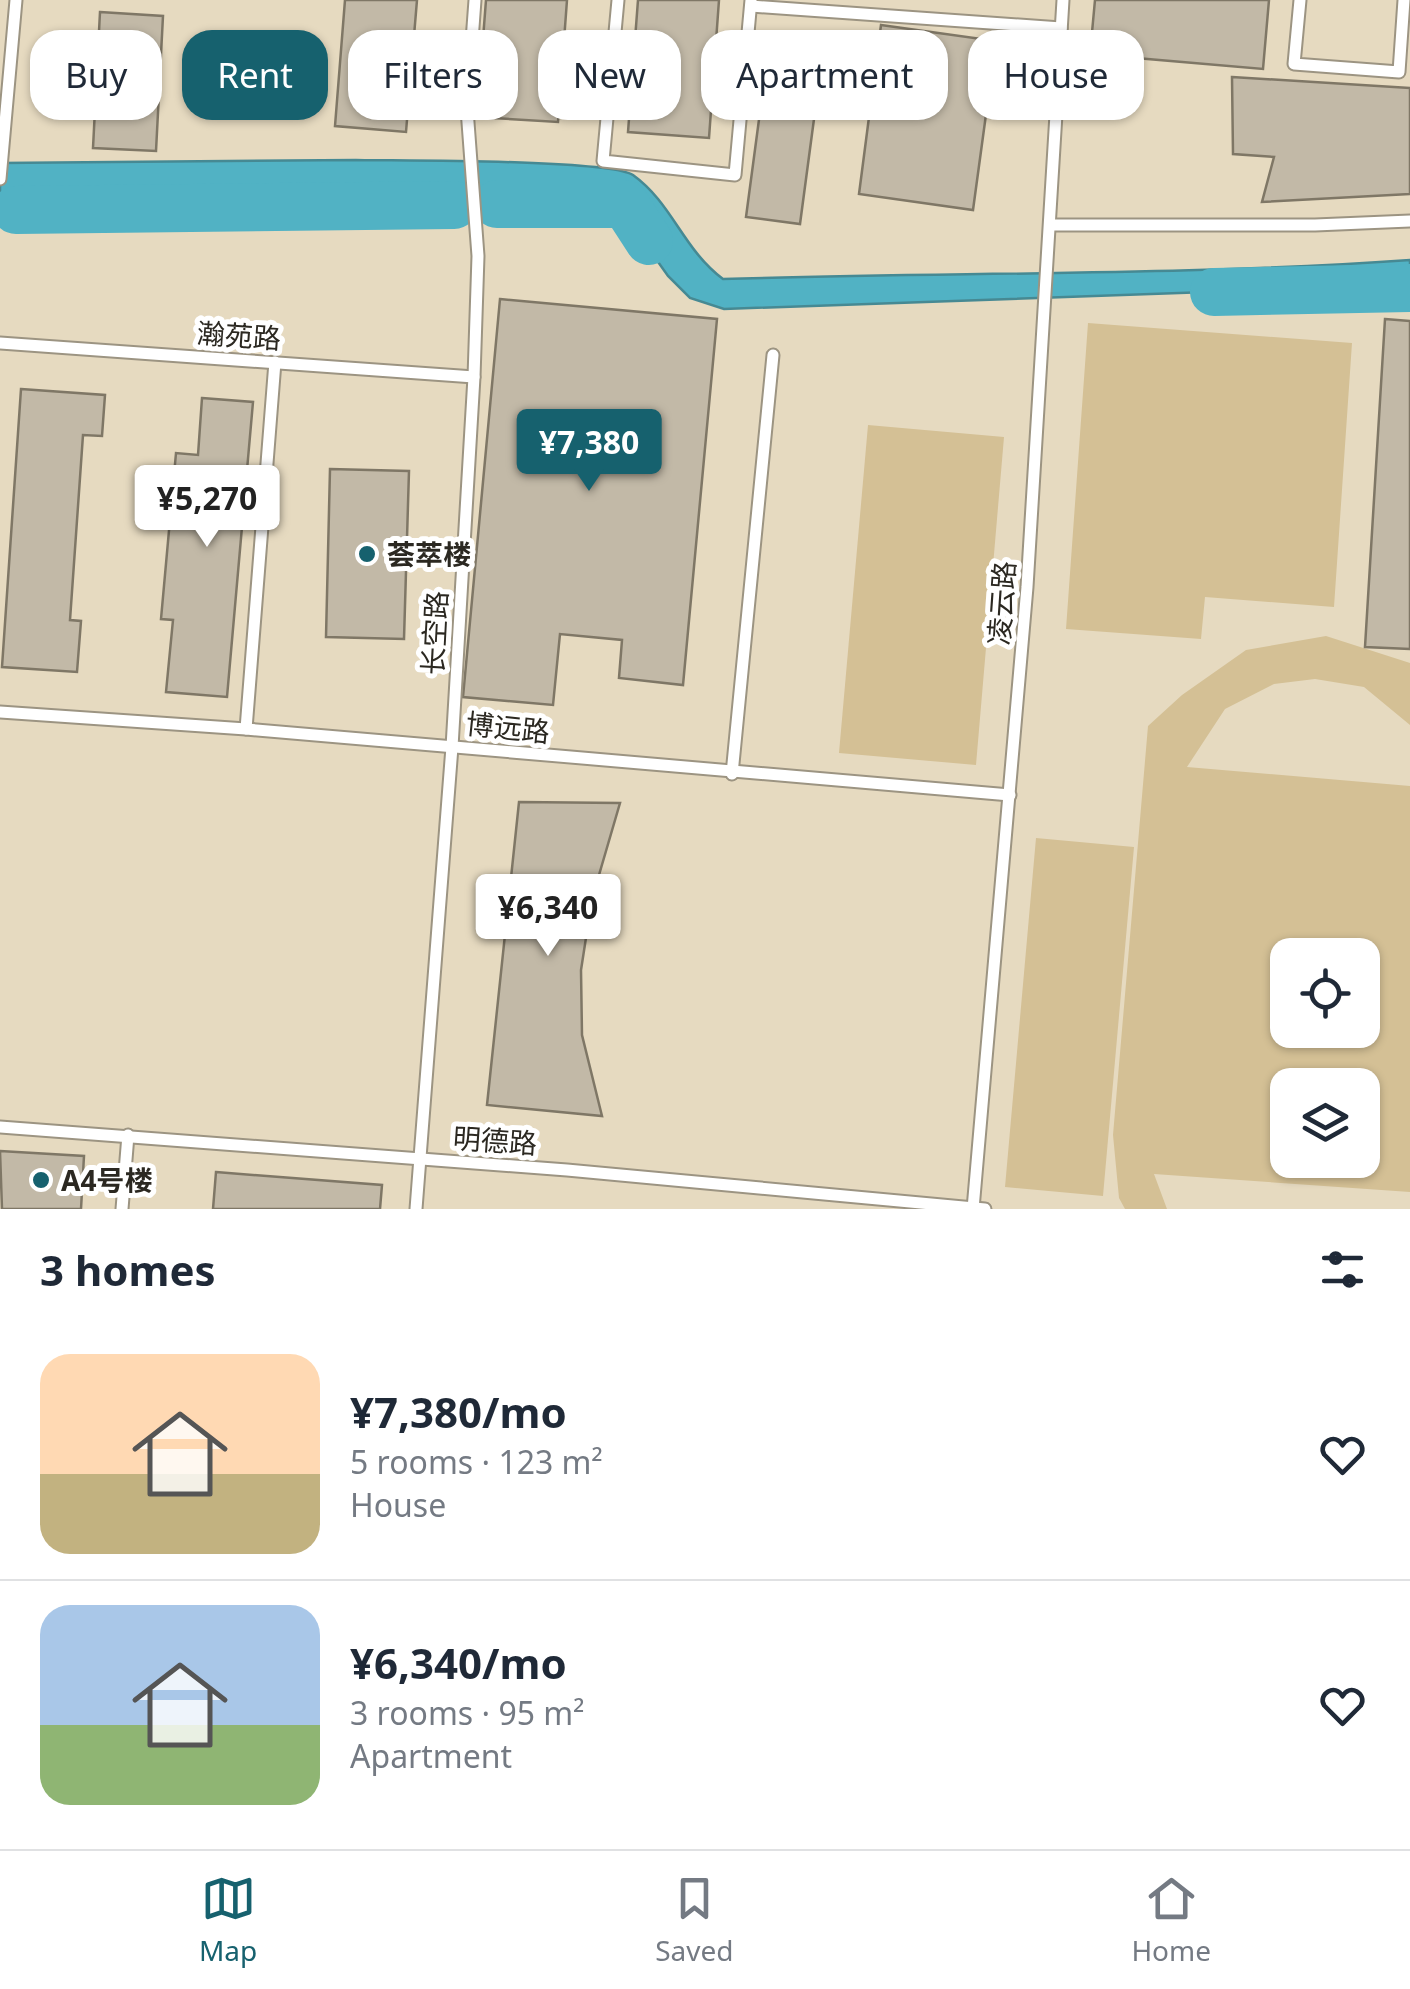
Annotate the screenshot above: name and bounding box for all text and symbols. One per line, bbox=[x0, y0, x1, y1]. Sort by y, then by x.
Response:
chip: Buy bbox=[30, 30, 162, 120]
chip: Rent bbox=[182, 30, 328, 120]
chip: Filters bbox=[348, 30, 518, 120]
chip: New bbox=[538, 30, 681, 120]
chip: Apartment bbox=[701, 30, 948, 120]
chip: House bbox=[968, 30, 1144, 120]
street label: 瀚苑路 bbox=[196, 313, 282, 357]
pin: ¥7,380 bbox=[508, 409, 670, 494]
text: ¥7,380 bbox=[539, 420, 639, 463]
pin: ¥5,270 bbox=[126, 465, 288, 550]
text: ¥5,270 bbox=[157, 476, 257, 519]
place label: 荟萃楼 bbox=[387, 535, 471, 573]
marker: 荟萃楼 bbox=[356, 543, 378, 565]
street label: 凌云路 bbox=[979, 560, 1023, 646]
street label: 长空路 bbox=[413, 590, 455, 676]
street label: 博远路 bbox=[464, 704, 552, 750]
pin: ¥6,340 bbox=[467, 874, 629, 959]
text: ¥6,340 bbox=[498, 885, 598, 928]
map controls bbox=[1270, 938, 1380, 1178]
button: locate bbox=[1270, 938, 1380, 1048]
button: layers bbox=[1270, 1068, 1380, 1178]
street label: 明德路 bbox=[452, 1118, 538, 1162]
place label: A4号楼 bbox=[61, 1161, 152, 1199]
marker: A4号楼 bbox=[30, 1169, 52, 1191]
text: 3 homes bbox=[40, 1241, 216, 1298]
icon: filters bbox=[1315, 1242, 1370, 1297]
text: ¥7,380/mo bbox=[350, 1383, 567, 1440]
icon: home bbox=[120, 1394, 240, 1514]
icon: heart bbox=[1315, 1427, 1370, 1482]
text: 5 rooms · 123 m² bbox=[350, 1440, 603, 1483]
text: House bbox=[350, 1483, 446, 1526]
text: ¥6,340/mo bbox=[350, 1634, 567, 1691]
icon: home bbox=[120, 1645, 240, 1765]
icon: heart bbox=[1315, 1678, 1370, 1733]
text: 3 rooms · 95 m² bbox=[350, 1691, 584, 1734]
text: Apartment bbox=[350, 1734, 512, 1777]
tab: Map bbox=[199, 1871, 257, 1969]
tab: Saved bbox=[655, 1871, 733, 1969]
tab: Home bbox=[1131, 1871, 1211, 1969]

